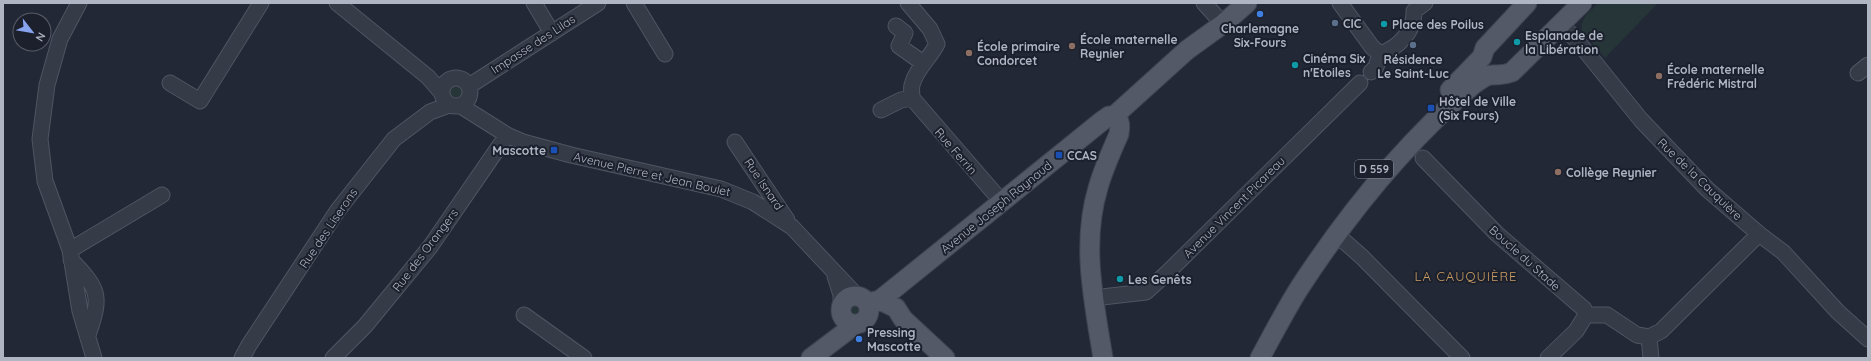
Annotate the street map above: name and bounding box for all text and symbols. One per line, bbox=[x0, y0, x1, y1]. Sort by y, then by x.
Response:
marker: Charlemagne Six-Fours bbox=[1255, 9, 1265, 19]
street label: Impasse des Lilas bbox=[488, 11, 578, 77]
north arrow bbox=[12, 12, 52, 52]
place label: CIC bbox=[1343, 16, 1362, 31]
place label: Place des Poilus bbox=[1392, 17, 1484, 32]
marker: CIC bbox=[1330, 18, 1340, 28]
marker: Place des Poilus bbox=[1379, 19, 1389, 29]
place label: Charlemagne Six-Fours bbox=[1221, 21, 1299, 50]
place label: Esplanade de la Libération bbox=[1525, 28, 1603, 57]
text: N bbox=[32, 30, 49, 44]
place label: École maternelle Reynier bbox=[1080, 32, 1178, 61]
marker: Esplanade de la Libération bbox=[1512, 37, 1522, 47]
place label: École primaire Condorcet bbox=[977, 39, 1060, 68]
marker: Résidence Le Saint-Luc bbox=[1408, 40, 1418, 50]
marker: École maternelle Reynier bbox=[1067, 41, 1077, 51]
marker: École primaire Condorcet bbox=[964, 48, 974, 58]
place label: Cinéma Six n'Etoiles bbox=[1303, 51, 1366, 80]
place label: Résidence Le Saint-Luc bbox=[1377, 52, 1449, 81]
marker: Cinéma Six n'Etoiles bbox=[1290, 60, 1300, 70]
place label: École maternelle Frédéric Mistral bbox=[1667, 62, 1765, 91]
marker: École maternelle Frédéric Mistral bbox=[1654, 71, 1664, 81]
place label: Hôtel de Ville (Six Fours) bbox=[1439, 94, 1516, 123]
marker: Hôtel de Ville (Six Fours) bbox=[1426, 103, 1436, 113]
street label: Rue Ferrin bbox=[932, 125, 980, 177]
street label: Rue de la Cauquière bbox=[1655, 135, 1746, 223]
place label: Mascotte bbox=[492, 143, 546, 158]
marker: Mascotte bbox=[549, 145, 559, 155]
place label: CCAS bbox=[1067, 148, 1097, 163]
street label: Avenue Pierre et Jean Boulet bbox=[572, 149, 732, 199]
marker: CCAS bbox=[1054, 150, 1064, 160]
street label: Avenue Vincent Picareau bbox=[1180, 153, 1288, 261]
street label: Rue Isnard bbox=[741, 155, 787, 213]
street label: Avenue Joseph Raynaud bbox=[937, 158, 1055, 256]
road number: D 559 bbox=[1355, 160, 1393, 178]
place label: Collège Reynier bbox=[1566, 165, 1657, 180]
marker: Collège Reynier bbox=[1553, 167, 1563, 177]
street label: Rue des Liserons bbox=[296, 185, 361, 271]
street label: Rue des Orangers bbox=[389, 205, 461, 294]
street label: Boucle du Stade bbox=[1486, 222, 1564, 294]
district label: LA CAUQUIÈRE bbox=[1415, 268, 1518, 284]
place label: Les Genêts bbox=[1128, 272, 1192, 287]
marker: Les Genêts bbox=[1115, 274, 1125, 284]
place label: Pressing Mascotte bbox=[867, 325, 921, 354]
marker: Pressing Mascotte bbox=[854, 334, 864, 344]

